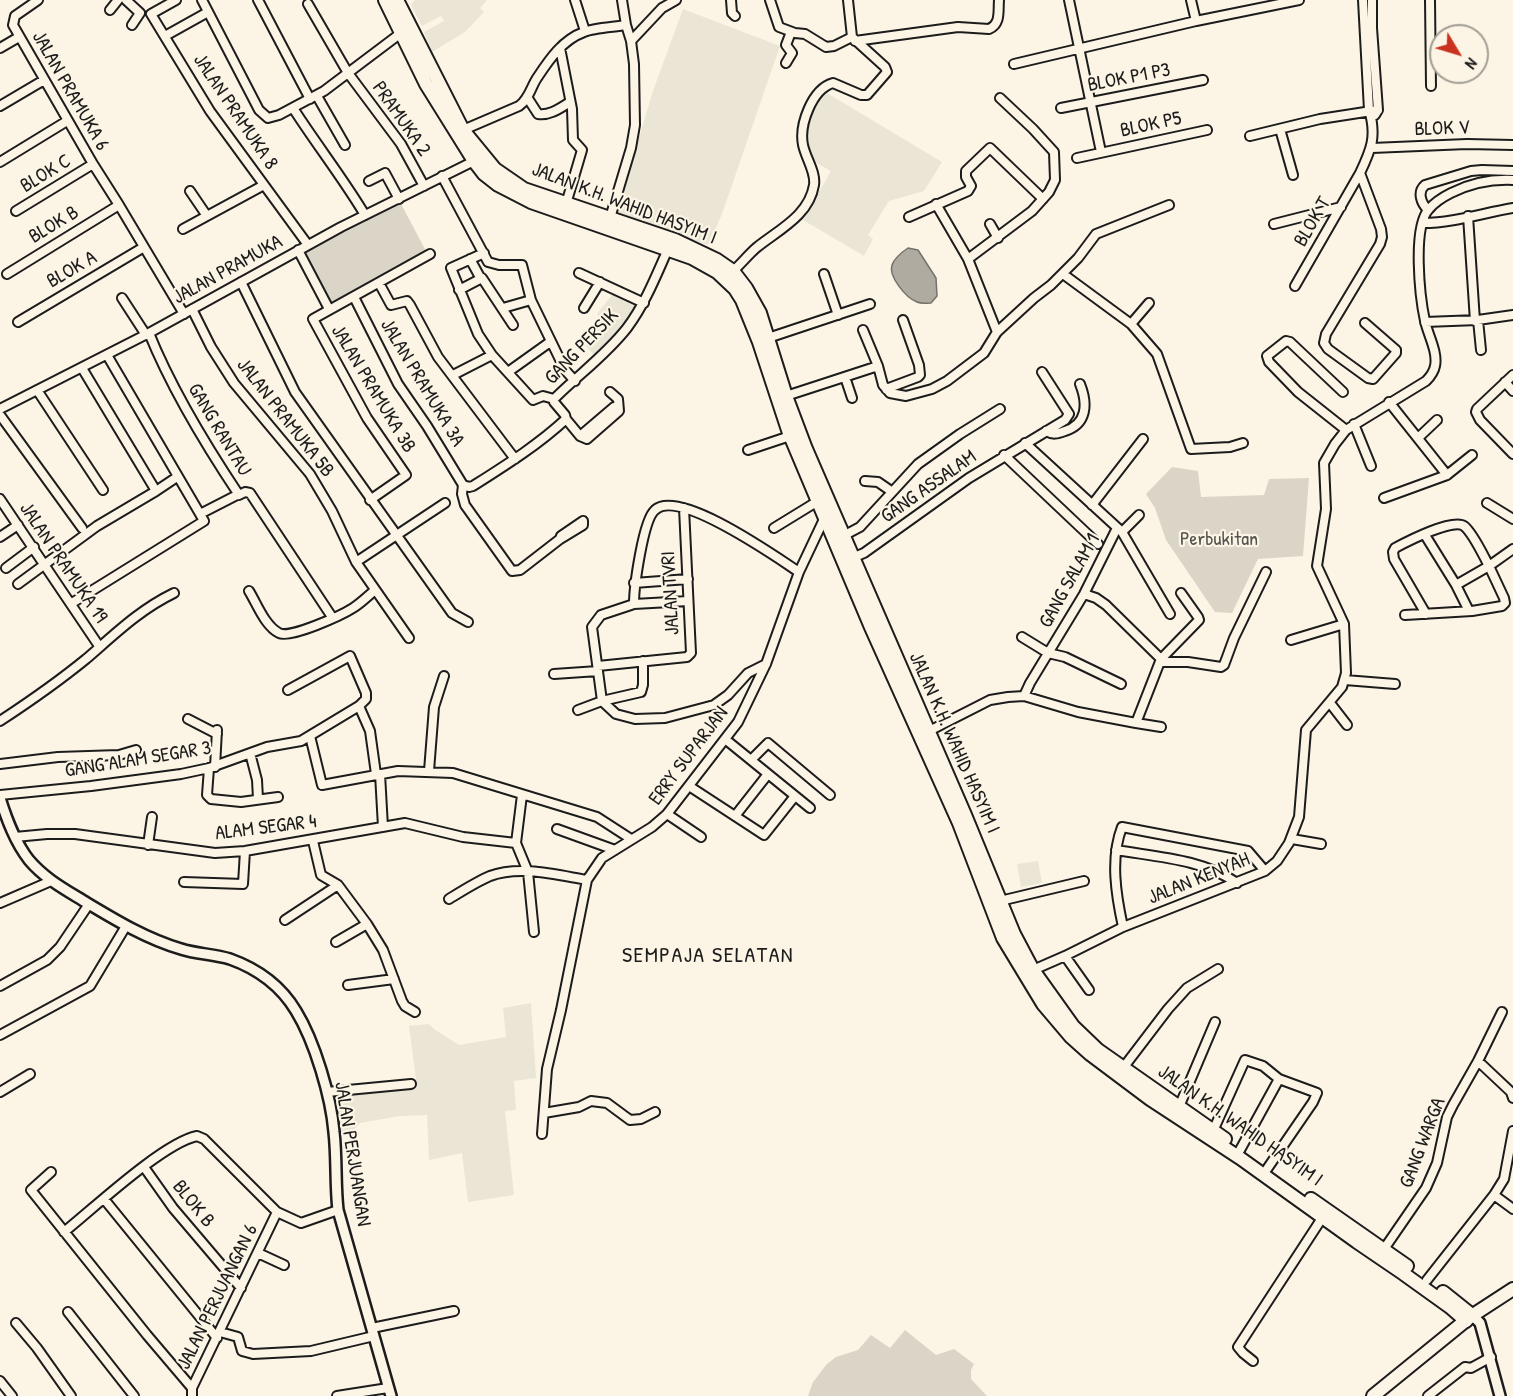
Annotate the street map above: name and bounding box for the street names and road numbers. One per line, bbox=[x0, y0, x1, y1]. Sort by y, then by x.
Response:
street label: JALAN PRAMUKA 6 bbox=[26, 27, 114, 155]
street label: JALAN PRAMUKA 8 bbox=[187, 50, 283, 174]
street label: BLOK P1 P3 bbox=[1086, 58, 1172, 98]
street label: PRAMUKA 2 bbox=[367, 77, 435, 161]
street label: BLOK P5 bbox=[1118, 107, 1184, 143]
street label: BLOK V bbox=[1414, 116, 1470, 142]
street label: BLOK C bbox=[16, 150, 76, 198]
street label: JALAN K.H. WAHID HASYIM I bbox=[528, 158, 720, 250]
street label: BLOK T bbox=[1289, 193, 1337, 251]
street label: BLOK B bbox=[25, 201, 83, 249]
street label: JALAN PRAMUKA bbox=[169, 230, 287, 310]
street label: BLOK A bbox=[43, 246, 101, 294]
street label: GANG PERSIK bbox=[540, 304, 624, 390]
street label: JALAN PRAMUKA 3A bbox=[375, 315, 469, 451]
street label: JALAN PRAMUKA 3B bbox=[325, 321, 421, 457]
street label: JALAN PRAMUKA 5B bbox=[231, 354, 339, 482]
street label: GANG RANTAU bbox=[182, 379, 256, 481]
street label: GANG ASSALAM bbox=[877, 445, 981, 529]
street label: JALAN PRAMUKA 19 bbox=[14, 498, 112, 628]
street label: GANG SALAM 1 bbox=[1034, 530, 1106, 632]
street label: JALAN TVRI bbox=[657, 550, 685, 636]
street label: JALAN K.H. WAHID HASYIM I bbox=[903, 649, 1005, 837]
street label: ERRY SUPARJAN bbox=[644, 702, 734, 810]
street label: GANG ALAM SEGAR 3 bbox=[63, 737, 213, 783]
street label: ALAM SEGAR 4 bbox=[214, 810, 318, 846]
street label: JALAN KENYAH bbox=[1145, 848, 1253, 910]
street label: JALAN K.H. WAHID HASYIM I bbox=[1153, 1060, 1327, 1192]
street label: JALAN PERJUANGAN bbox=[329, 1080, 375, 1228]
street label: GANG WARGA bbox=[1395, 1094, 1451, 1192]
street label: BLOK B bbox=[167, 1176, 219, 1232]
street label: JALAN PERJUANGAN 6 bbox=[172, 1221, 264, 1373]

